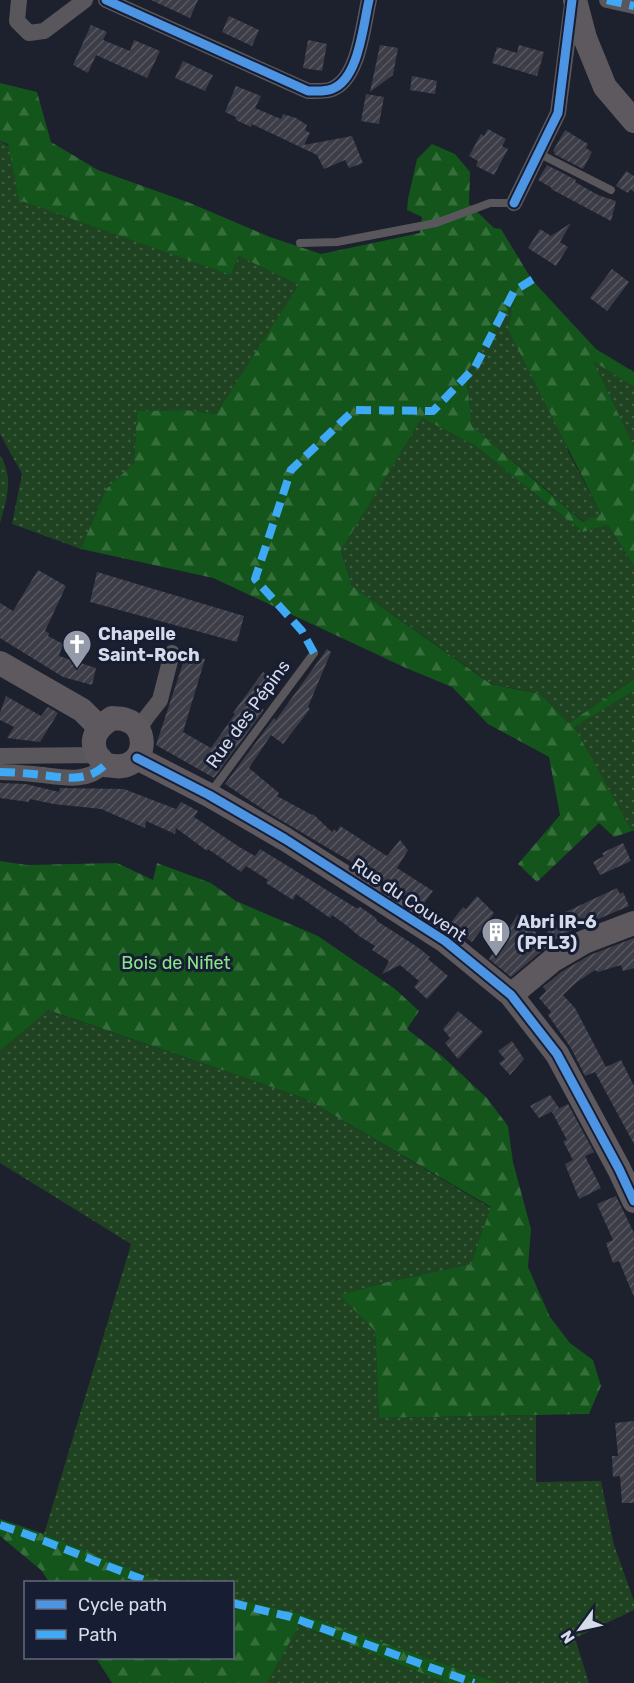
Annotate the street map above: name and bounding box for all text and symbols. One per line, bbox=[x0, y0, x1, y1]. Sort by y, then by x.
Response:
place label: Chapelle Saint-Roch bbox=[98, 623, 200, 666]
church icon: Chapelle Saint-Roch bbox=[61, 628, 93, 670]
street label: Rue des Pépins bbox=[201, 656, 295, 772]
street label: Rue du Couvent bbox=[347, 853, 471, 947]
place label: Abri IR-6 (PFL3) bbox=[517, 911, 597, 954]
building icon: Abri IR-6 (PFL3) bbox=[480, 916, 512, 958]
park label: Bois de Nifiet bbox=[121, 952, 231, 974]
legend bbox=[24, 1581, 234, 1659]
text: Cycle path bbox=[78, 1594, 167, 1616]
north arrow bbox=[550, 1599, 610, 1659]
text: Path bbox=[78, 1624, 117, 1646]
text: N bbox=[557, 1627, 579, 1647]

